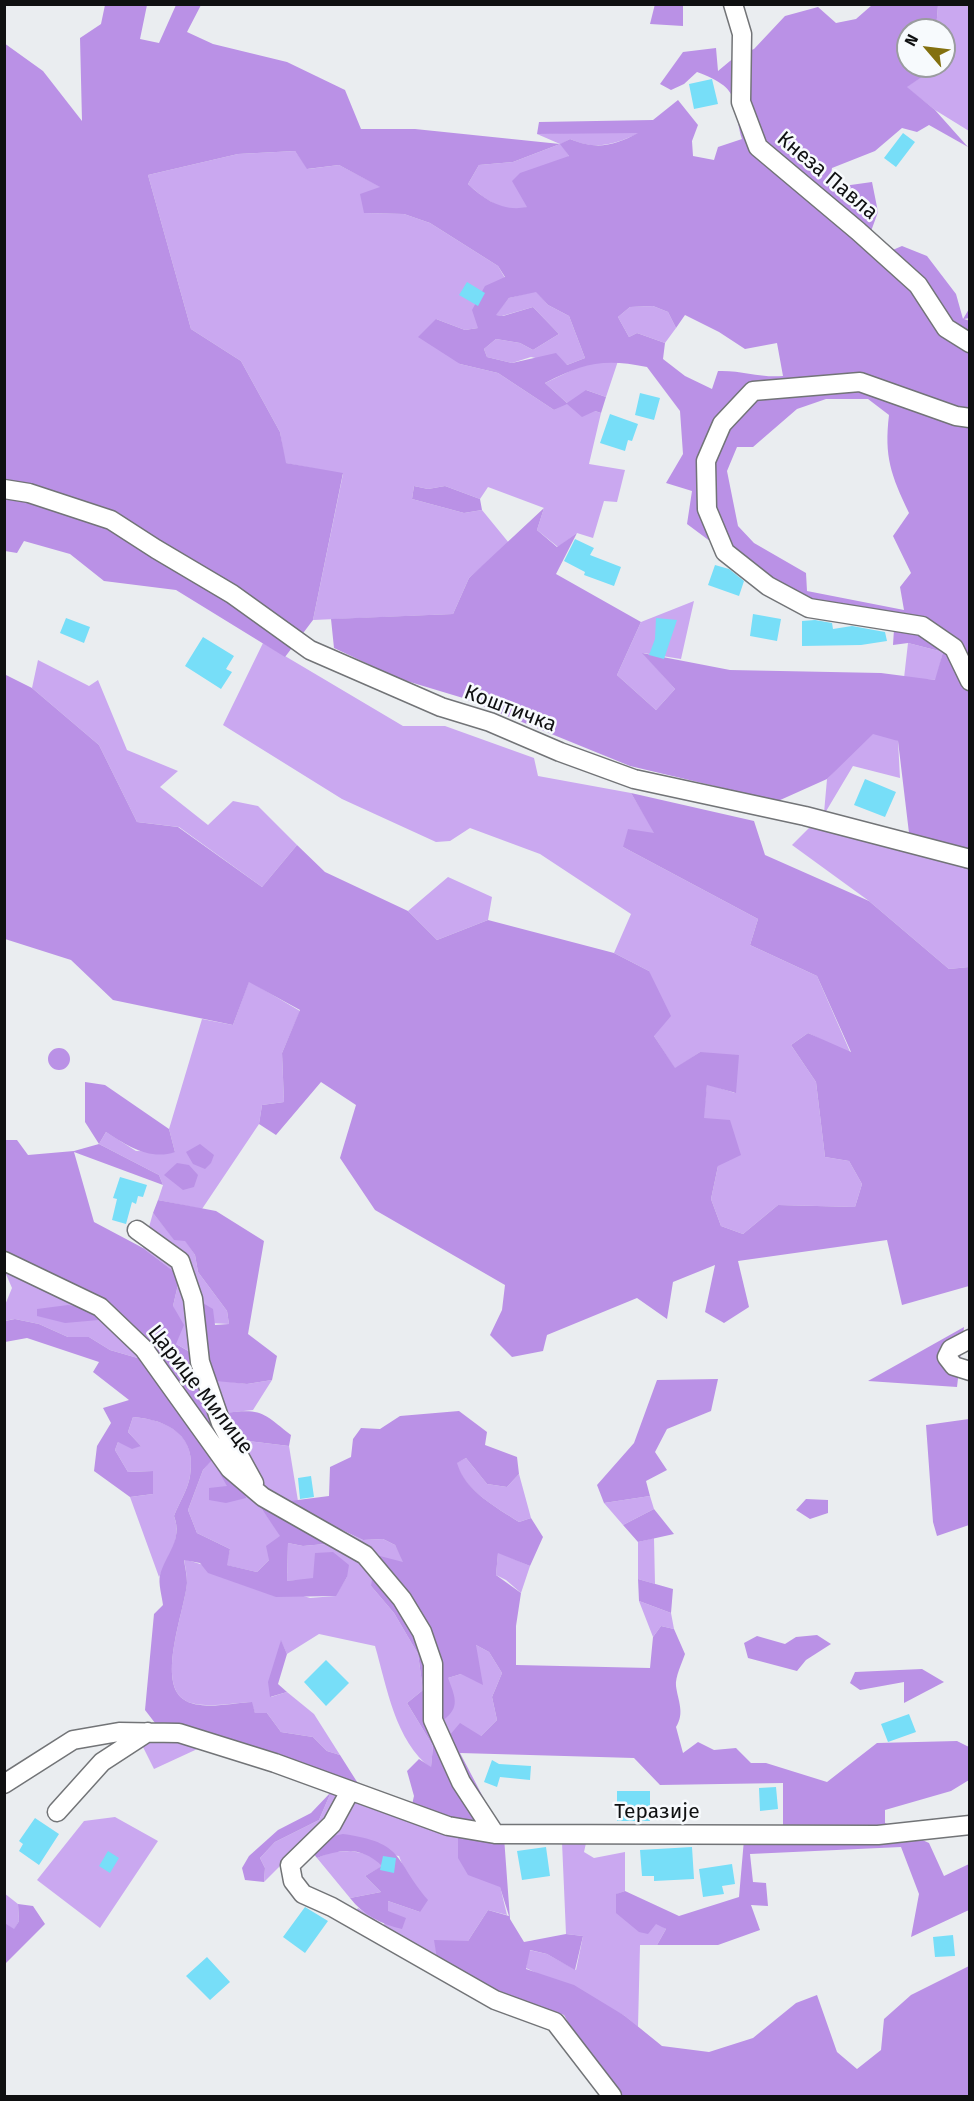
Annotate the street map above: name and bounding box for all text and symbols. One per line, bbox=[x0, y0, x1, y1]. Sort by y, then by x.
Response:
north arrow bbox=[896, 18, 956, 78]
text: N bbox=[901, 31, 922, 49]
street label: Кнеза Павла bbox=[771, 127, 883, 225]
street label: Коштичка bbox=[460, 680, 560, 738]
street label: Царице Милице bbox=[142, 1321, 258, 1459]
street label: Теразије bbox=[614, 1799, 700, 1825]

